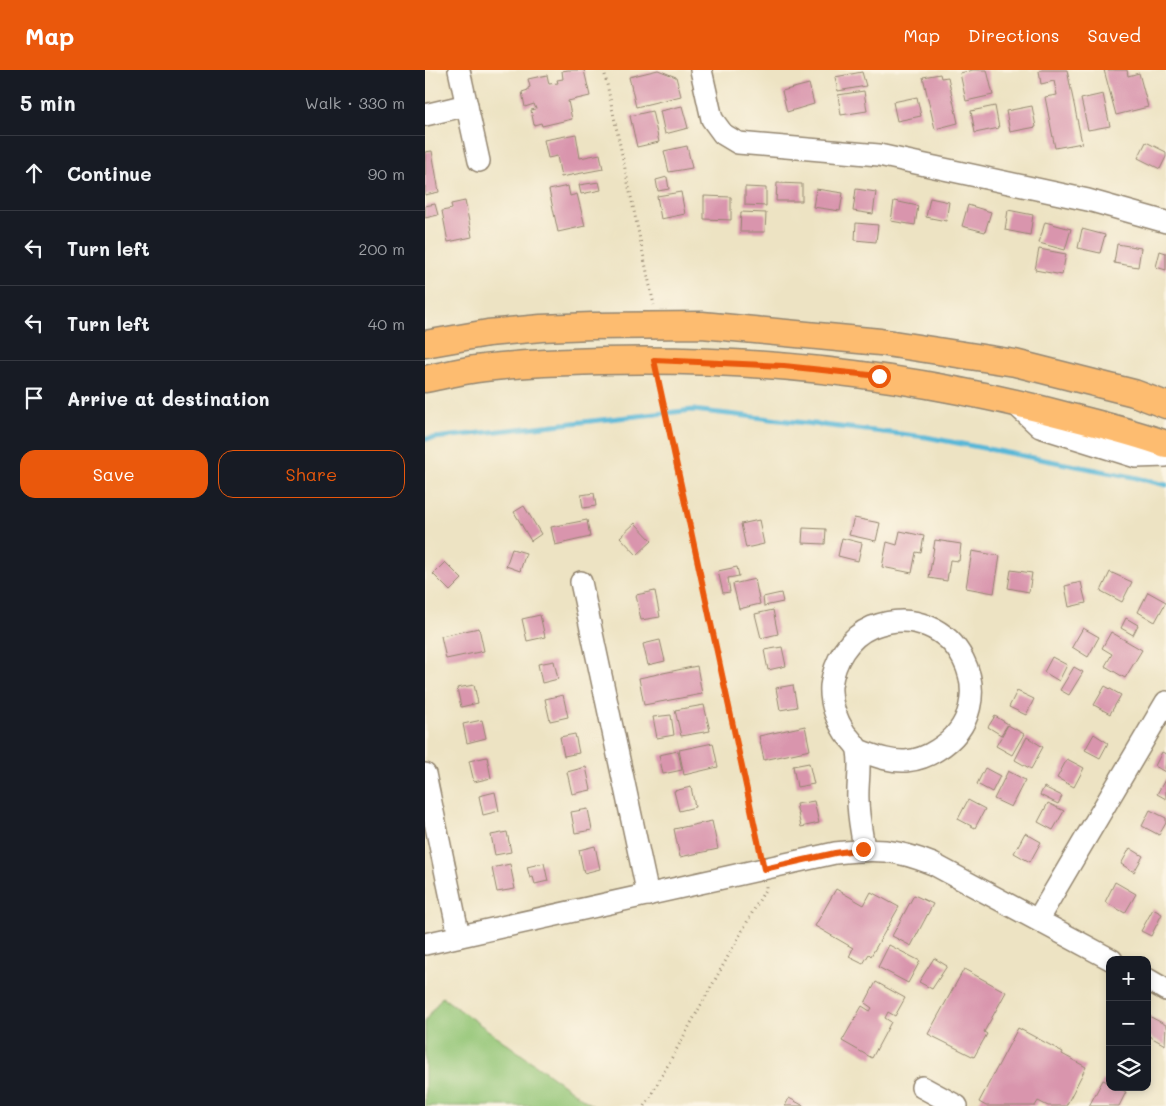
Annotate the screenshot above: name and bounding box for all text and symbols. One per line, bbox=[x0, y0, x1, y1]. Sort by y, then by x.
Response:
text: Map bbox=[25, 20, 74, 51]
text: Map bbox=[903, 23, 940, 47]
text: Directions bbox=[968, 23, 1060, 47]
text: Saved bbox=[1088, 23, 1141, 47]
text: 5 min bbox=[20, 89, 76, 116]
text: Walk · 330 m bbox=[305, 92, 405, 113]
icon: ahead bbox=[20, 159, 48, 187]
text: Continue bbox=[67, 161, 152, 186]
text: 90 m bbox=[368, 163, 405, 184]
icon: left bbox=[20, 234, 48, 262]
text: Turn left bbox=[67, 236, 150, 261]
text: 200 m bbox=[358, 238, 405, 259]
icon: left bbox=[20, 309, 48, 337]
text: Turn left bbox=[67, 311, 150, 336]
text: 40 m bbox=[368, 313, 405, 334]
route start bbox=[868, 365, 891, 388]
icon: arrive bbox=[20, 384, 48, 412]
text: Arrive at destination bbox=[67, 386, 270, 411]
button: Save bbox=[20, 450, 208, 498]
button: Share bbox=[218, 450, 405, 498]
route end bbox=[852, 838, 875, 861]
map controls bbox=[1106, 956, 1151, 1091]
button: + bbox=[1106, 956, 1151, 1001]
button: − bbox=[1106, 1001, 1151, 1046]
button: layers bbox=[1106, 1046, 1151, 1091]

